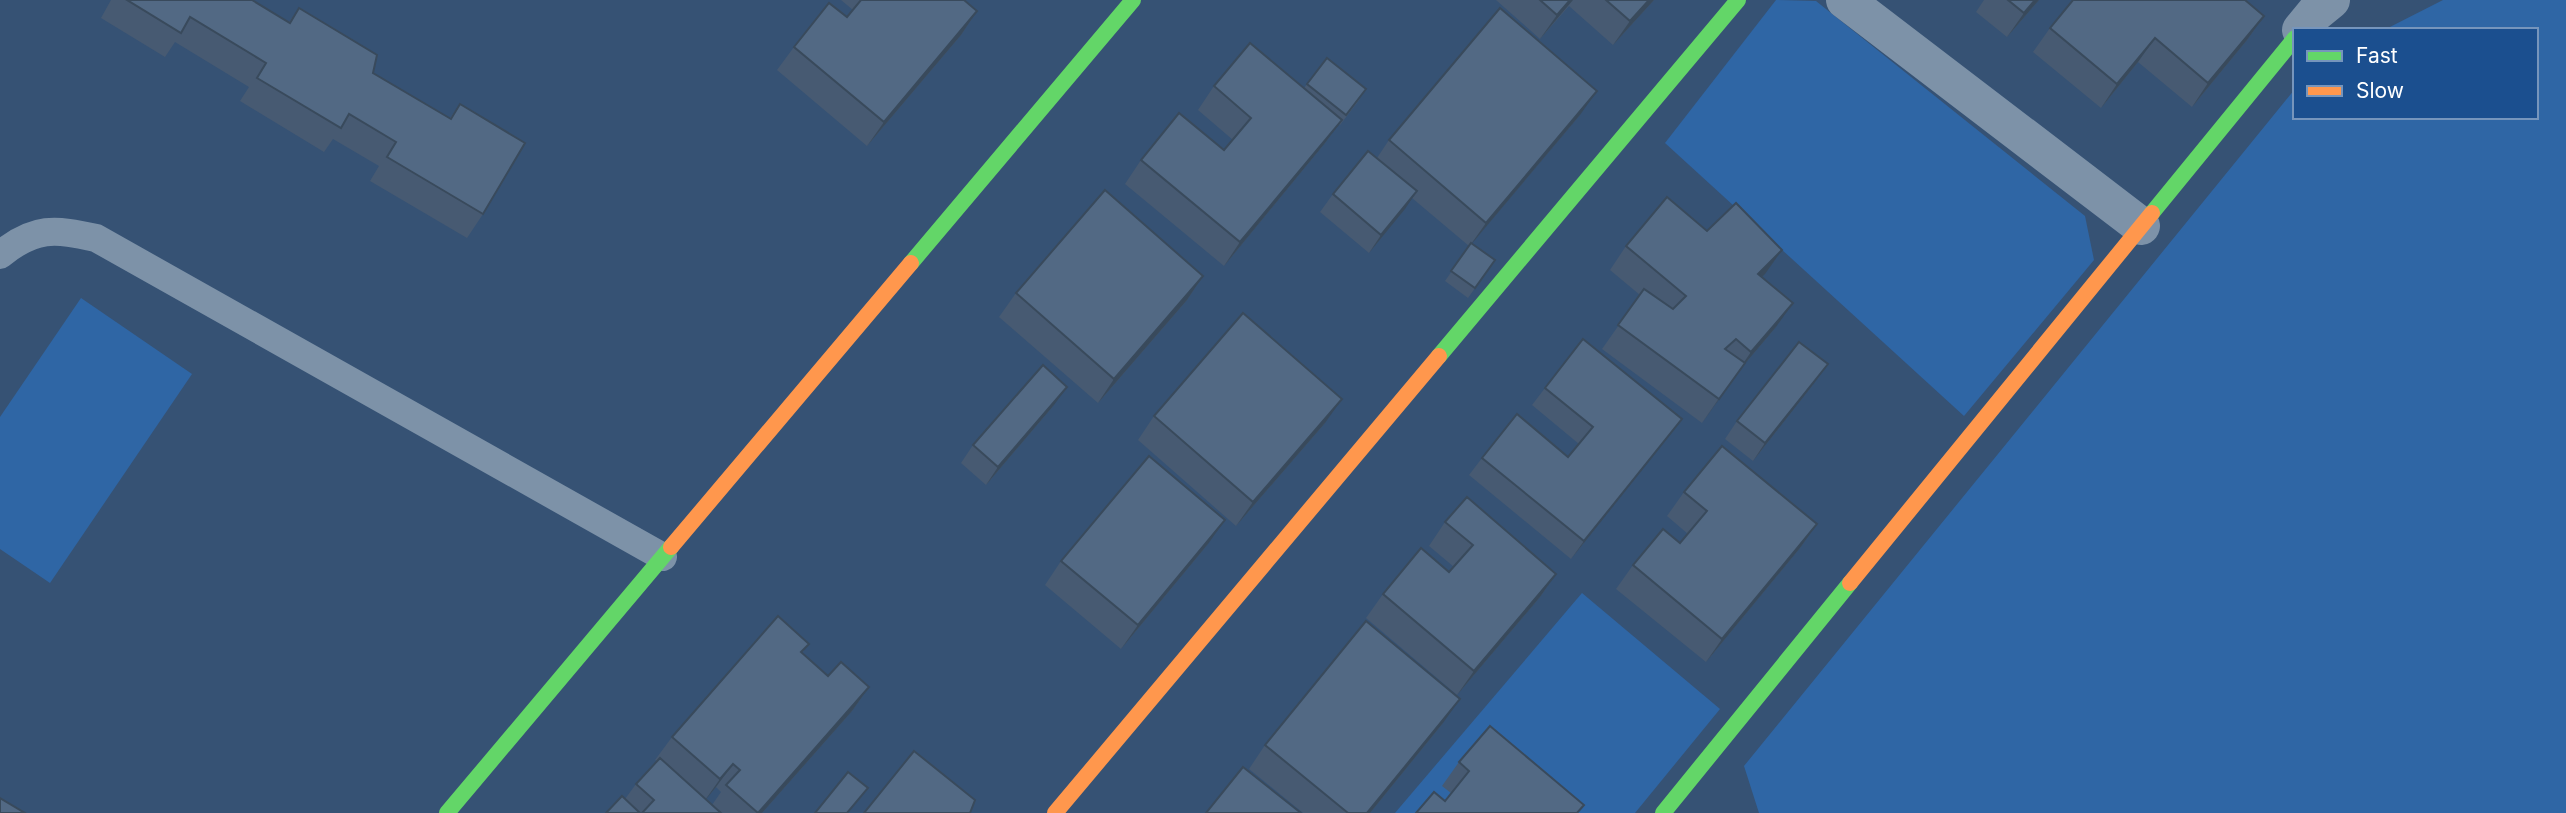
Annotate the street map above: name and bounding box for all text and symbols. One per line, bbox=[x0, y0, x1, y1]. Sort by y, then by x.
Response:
legend bbox=[2293, 28, 2538, 119]
text: Fast bbox=[2356, 43, 2398, 68]
text: Slow bbox=[2356, 78, 2404, 103]

